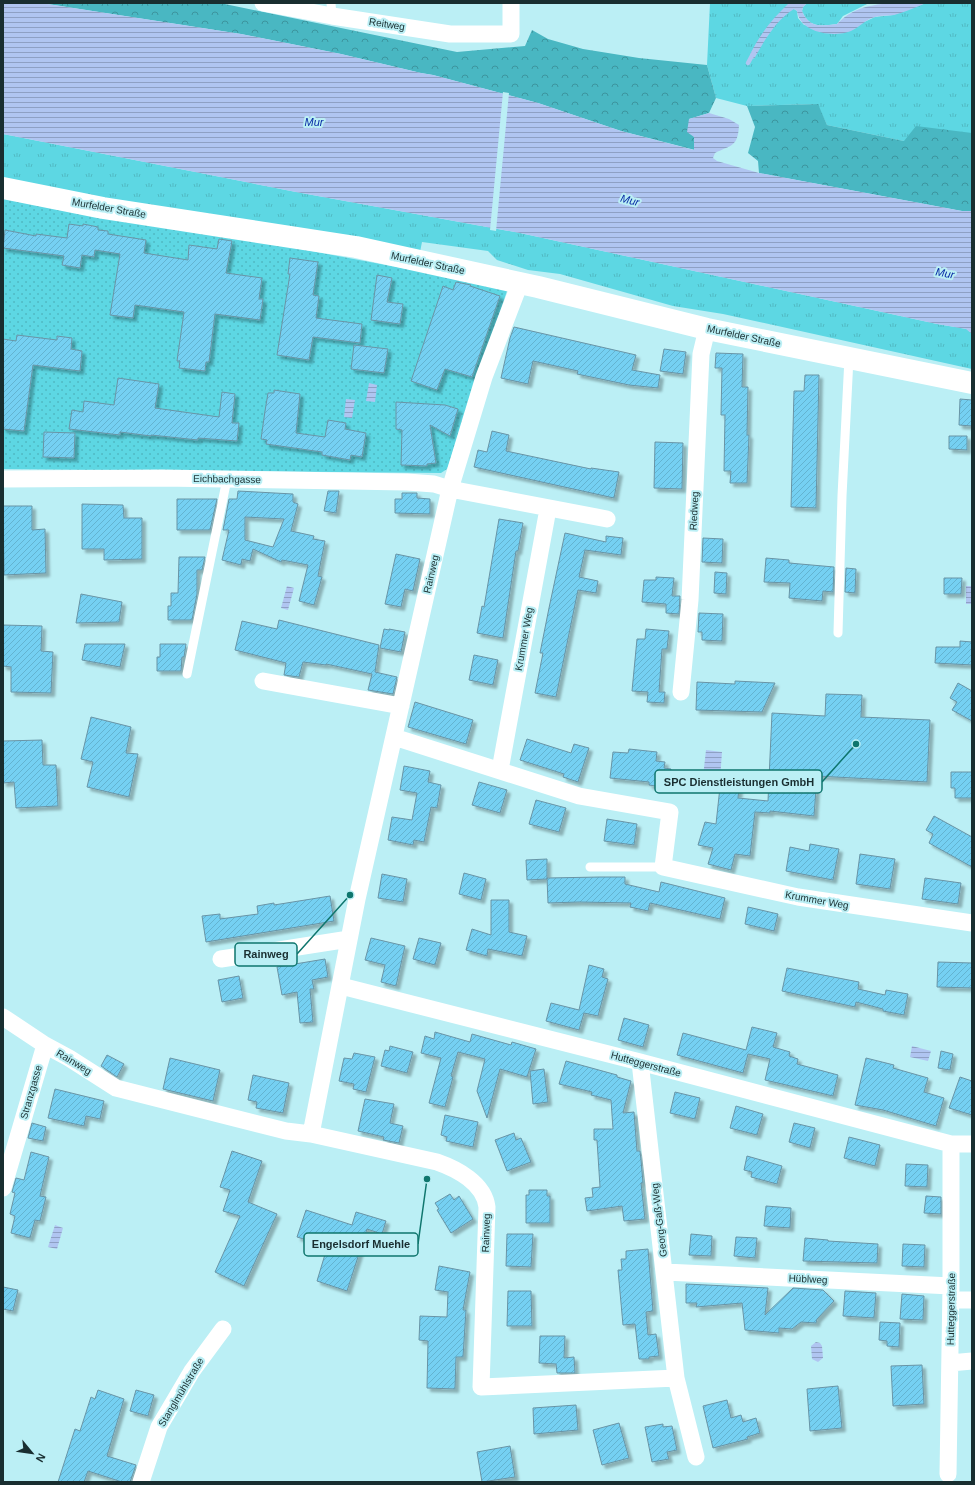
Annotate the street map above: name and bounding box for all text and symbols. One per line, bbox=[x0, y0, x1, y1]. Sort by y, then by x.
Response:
street label: Reitweg bbox=[368, 16, 406, 32]
water label: Mur bbox=[305, 116, 325, 128]
water label: Mur bbox=[619, 192, 642, 209]
street label: Murfelder Straße bbox=[71, 196, 147, 220]
street label: Murfelder Straße bbox=[390, 250, 466, 276]
water label: Mur bbox=[935, 265, 957, 281]
street label: Murfelder Straße bbox=[706, 323, 782, 349]
street label: Eichbachgasse bbox=[193, 473, 261, 485]
street label: Riedweg bbox=[687, 491, 701, 531]
street label: Rainweg bbox=[421, 554, 441, 594]
street label: Krummer Weg bbox=[513, 606, 535, 672]
callout: SPC Dienstleistungen GmbH bbox=[655, 770, 822, 793]
text: SPC Dienstleistungen GmbH bbox=[664, 776, 814, 788]
street label: Krummer Weg bbox=[784, 889, 850, 911]
callout: Rainweg bbox=[235, 943, 297, 966]
text: Rainweg bbox=[243, 948, 289, 960]
street label: Rainweg bbox=[54, 1047, 94, 1077]
street label: Hutteggerstraße bbox=[610, 1049, 683, 1079]
street label: Stranzgasse bbox=[18, 1063, 44, 1120]
street label: Georg-Gaß-Weg bbox=[649, 1182, 669, 1258]
street label: Rainweg bbox=[480, 1213, 492, 1253]
callout: Engelsdorf Muehle bbox=[304, 1233, 418, 1256]
text: Engelsdorf Muehle bbox=[312, 1238, 410, 1250]
street label: Hüblweg bbox=[788, 1272, 828, 1286]
street label: Hutteggerstraße bbox=[945, 1272, 957, 1345]
street label: Stanglmühlstraße bbox=[156, 1355, 206, 1428]
north arrow bbox=[12, 1433, 52, 1473]
text: N bbox=[34, 1451, 48, 1464]

